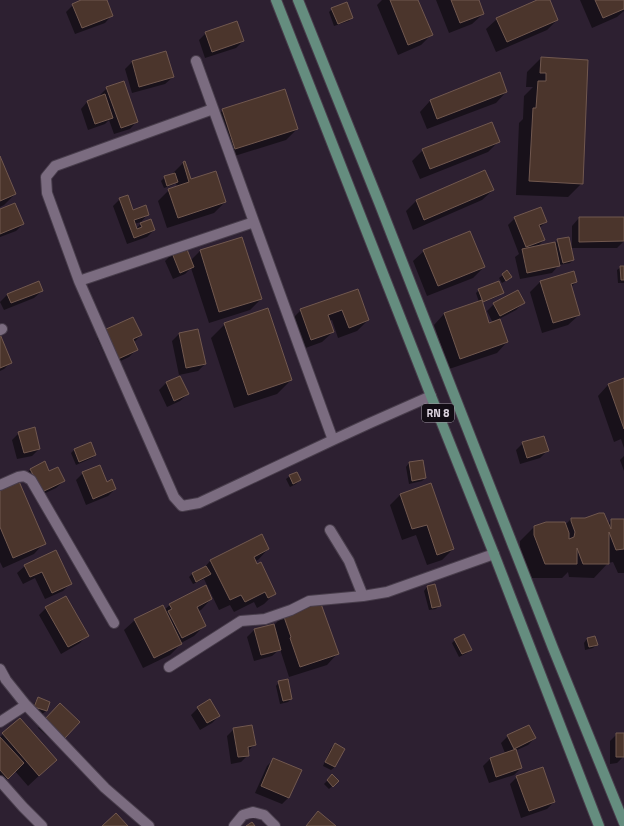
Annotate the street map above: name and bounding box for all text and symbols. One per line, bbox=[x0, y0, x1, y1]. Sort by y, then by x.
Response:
road number: RN 8 bbox=[422, 404, 454, 422]

